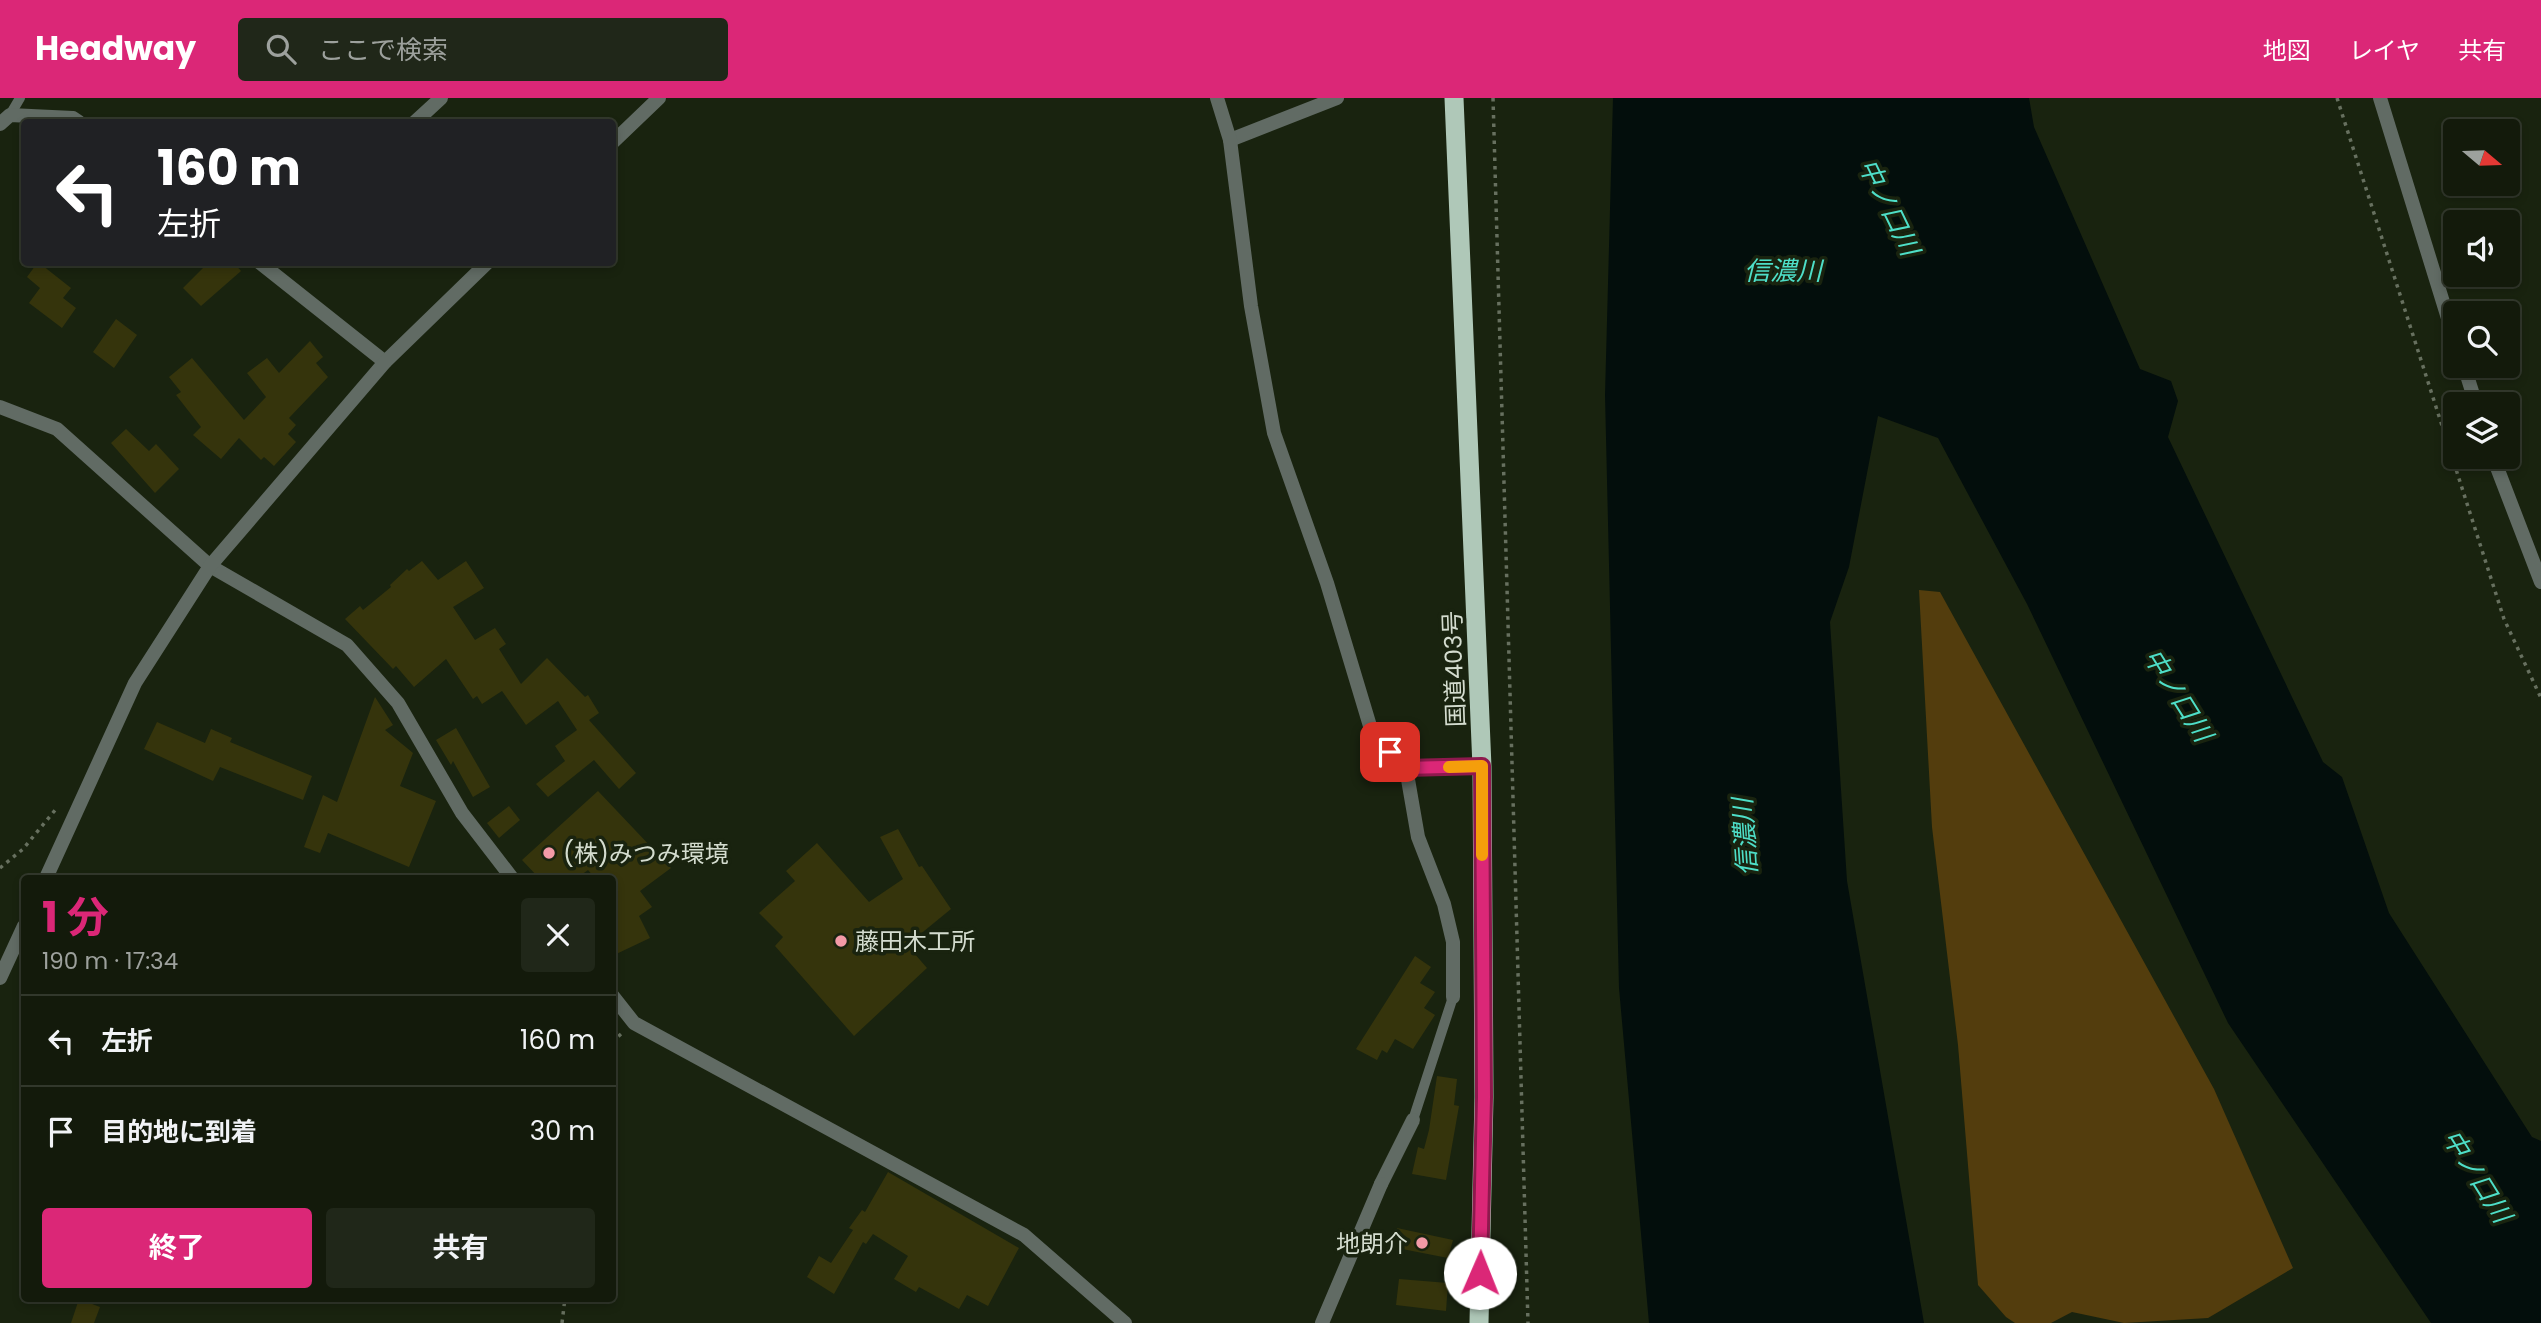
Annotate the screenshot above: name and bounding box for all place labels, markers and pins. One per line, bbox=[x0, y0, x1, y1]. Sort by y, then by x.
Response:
pin bbox=[1360, 722, 1420, 782]
place label: (株)みつみ環境 bbox=[563, 837, 729, 870]
marker: (株)みつみ環境 bbox=[541, 845, 557, 861]
place label: 藤田木工所 bbox=[855, 925, 975, 958]
marker: 藤田木工所 bbox=[833, 933, 849, 949]
place label: 地朗介 bbox=[1336, 1227, 1408, 1260]
marker: 地朗介 bbox=[1414, 1235, 1430, 1251]

